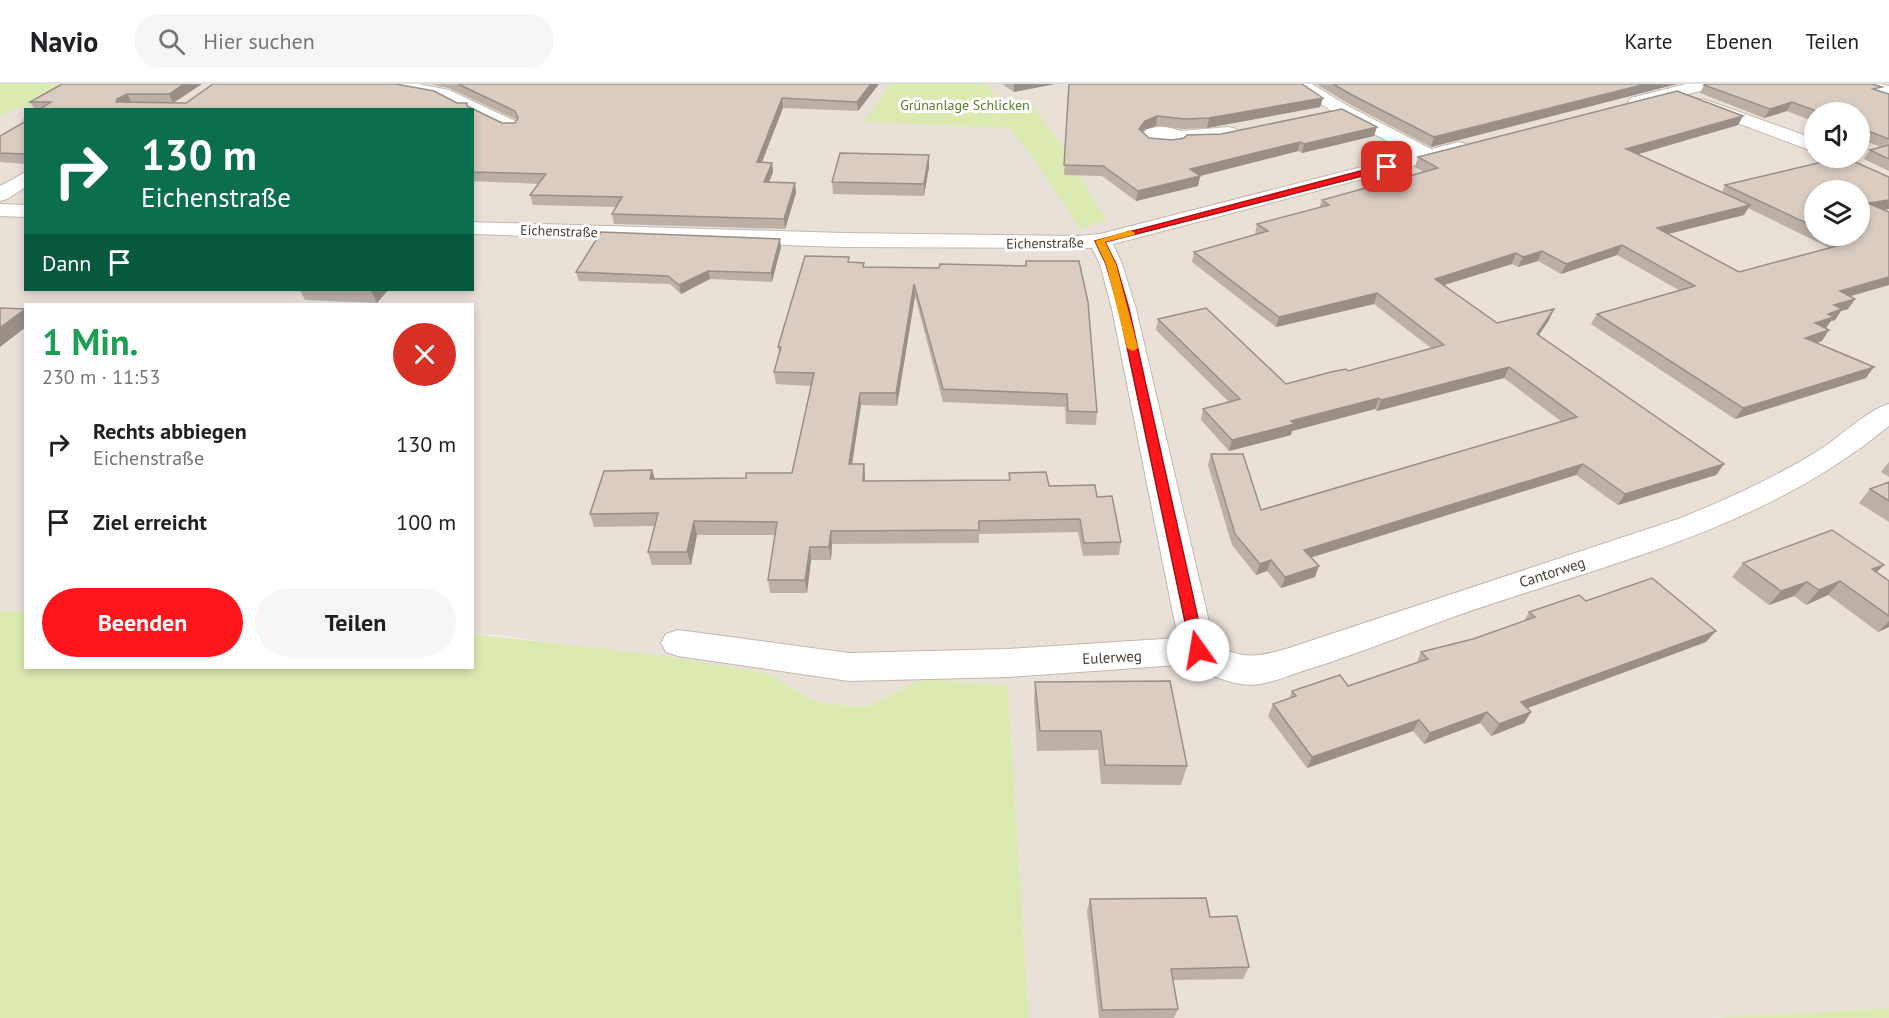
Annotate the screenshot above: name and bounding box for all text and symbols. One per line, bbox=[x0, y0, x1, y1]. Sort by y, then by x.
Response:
search box bbox=[134, 14, 554, 68]
text: Navio bbox=[30, 23, 98, 60]
icon: search bbox=[155, 25, 188, 58]
text: Hier suchen bbox=[203, 27, 315, 55]
text: Karte bbox=[1625, 28, 1673, 55]
text: Ebenen bbox=[1706, 28, 1772, 55]
text: Teilen bbox=[1805, 28, 1859, 55]
park label: Grünanlage Schlicken bbox=[900, 96, 1030, 114]
map controls bbox=[1804, 102, 1870, 246]
button: sound bbox=[1804, 102, 1870, 168]
text: 130 m bbox=[141, 127, 257, 182]
icon: right bbox=[42, 132, 120, 210]
pin bbox=[1361, 141, 1412, 192]
icon: arrive bbox=[1370, 150, 1403, 183]
text: Eichenstraße bbox=[141, 180, 291, 214]
button: layers bbox=[1804, 180, 1870, 246]
street label: Eichenstraße bbox=[520, 221, 598, 241]
street label: Eichenstraße bbox=[1006, 233, 1084, 253]
icon: arrive bbox=[103, 246, 136, 279]
text: Dann bbox=[42, 249, 91, 277]
text: 1 Min. bbox=[42, 318, 138, 365]
button: close bbox=[393, 323, 456, 386]
text: 230 m · 11:53 bbox=[42, 364, 160, 390]
text: Rechts abbiegen bbox=[93, 417, 247, 445]
icon: right bbox=[42, 428, 75, 461]
text: 130 m bbox=[396, 430, 456, 458]
text: Eichenstraße bbox=[93, 445, 204, 471]
icon: arrive bbox=[42, 506, 75, 539]
text: Ziel erreicht bbox=[93, 508, 207, 536]
text: 100 m bbox=[396, 508, 456, 536]
street label: Cantorweg bbox=[1517, 552, 1587, 592]
button: Beenden bbox=[42, 588, 243, 657]
button: Teilen bbox=[255, 588, 456, 657]
position arrow bbox=[1166, 618, 1230, 682]
street label: Eulerweg bbox=[1082, 646, 1142, 668]

